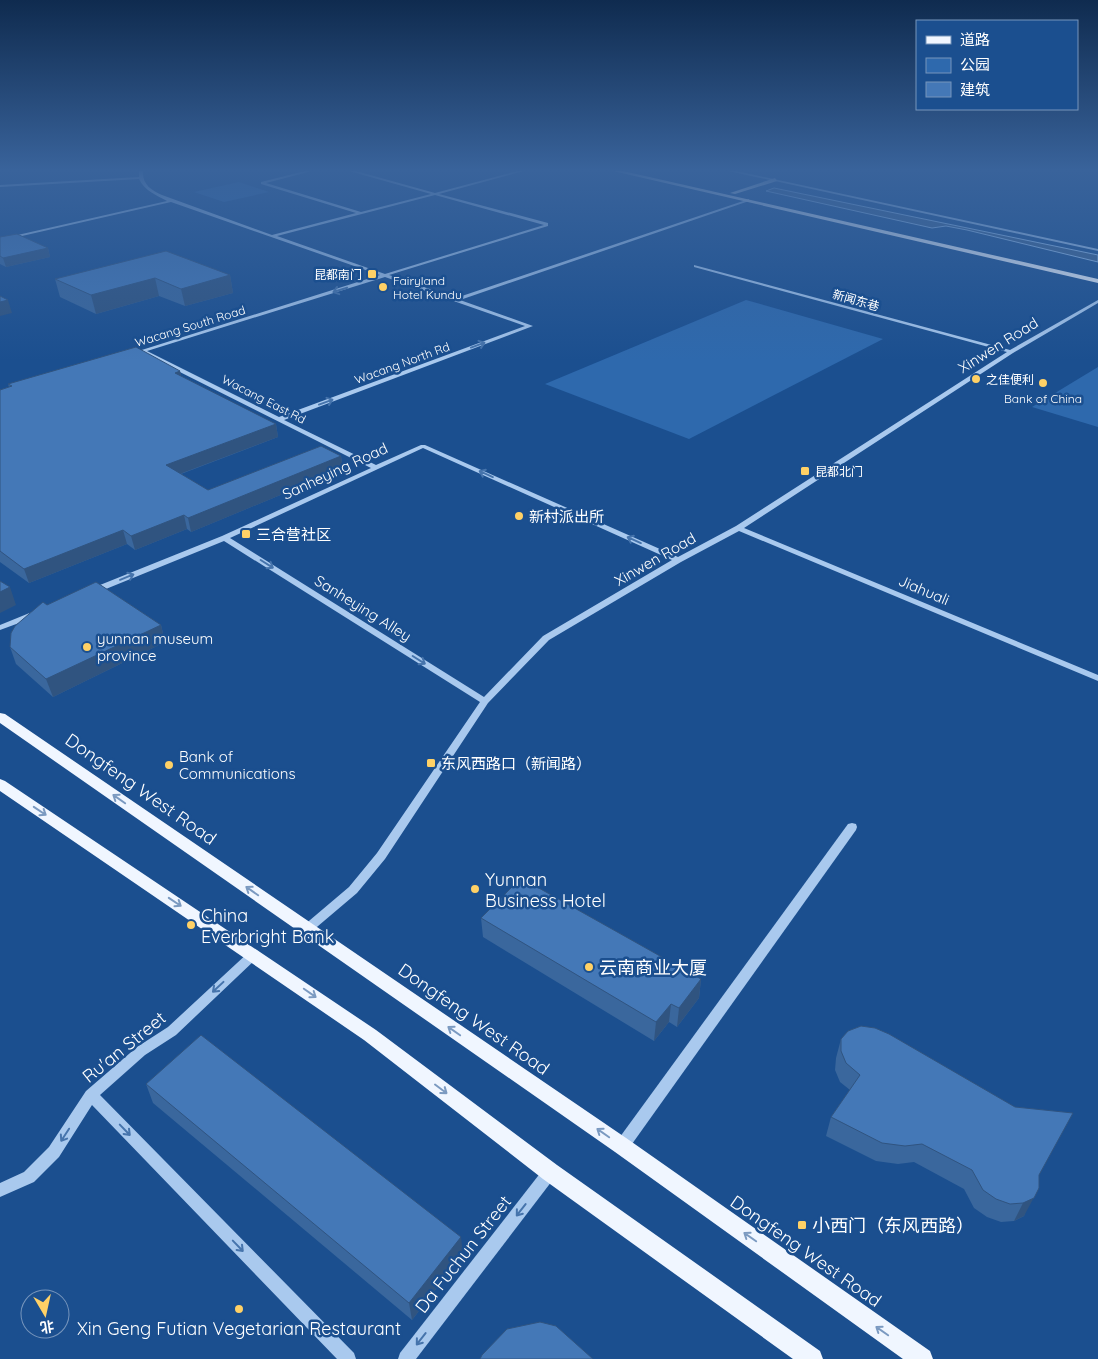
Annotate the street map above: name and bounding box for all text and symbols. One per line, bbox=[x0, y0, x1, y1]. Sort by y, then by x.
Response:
legend bbox=[916, 20, 1078, 110]
text: 道路 bbox=[960, 30, 990, 49]
text: 公园 bbox=[960, 55, 990, 74]
text: 建筑 bbox=[960, 80, 990, 99]
place label: 昆都南门 bbox=[314, 267, 362, 282]
marker: 昆都南门 bbox=[366, 268, 378, 280]
place label: Fairyland Hotel Kundu bbox=[393, 273, 462, 302]
marker: Fairyland Hotel Kundu bbox=[377, 281, 389, 293]
one-way arrow bbox=[332, 286, 348, 296]
street label: 新闻东巷 bbox=[831, 286, 881, 314]
street label: Wacang South Road bbox=[133, 302, 247, 350]
street label: Xinwen Road bbox=[954, 313, 1042, 377]
street label: Wacang North Rd bbox=[352, 339, 452, 387]
one-way arrow bbox=[470, 340, 485, 349]
street label: Wacang East Rd bbox=[219, 371, 309, 427]
place label: 之佳便利 bbox=[986, 372, 1034, 387]
marker: 之佳便利 bbox=[970, 373, 982, 385]
marker: Bank of China bbox=[1037, 377, 1049, 389]
place label: Bank of China bbox=[1004, 391, 1082, 406]
one-way arrow bbox=[317, 397, 333, 406]
street label: Sanheying Road bbox=[279, 438, 391, 504]
place label: 昆都北门 bbox=[815, 464, 863, 479]
marker: 昆都北门 bbox=[799, 465, 811, 477]
one-way arrow bbox=[478, 468, 493, 478]
place label: 新村派出所 bbox=[529, 507, 604, 526]
marker: 新村派出所 bbox=[513, 510, 525, 522]
place label: 三合营社区 bbox=[256, 525, 331, 544]
marker: 三合营社区 bbox=[240, 528, 252, 540]
street label: Xinwen Road bbox=[611, 528, 699, 590]
one-way arrow bbox=[627, 535, 642, 545]
one-way arrow bbox=[259, 560, 273, 570]
street label: Sanheying Alley bbox=[311, 571, 415, 645]
street label: Jiahuali bbox=[896, 571, 952, 609]
one-way arrow bbox=[119, 572, 134, 582]
place label: yunnan museum province bbox=[97, 629, 213, 665]
marker: yunnan museum province bbox=[81, 641, 93, 653]
one-way arrow bbox=[412, 655, 426, 665]
street label: Dongfeng West Road bbox=[61, 728, 221, 850]
place label: Bank of Communications bbox=[179, 747, 296, 783]
place label: 东风西路口（新闻路） bbox=[441, 754, 591, 773]
marker: 东风西路口（新闻路） bbox=[425, 757, 437, 769]
marker: Bank of Communications bbox=[163, 759, 175, 771]
one-way arrow bbox=[112, 794, 126, 804]
one-way arrow bbox=[33, 806, 47, 816]
place label: Yunnan Business Hotel bbox=[485, 868, 606, 912]
marker: Yunnan Business Hotel bbox=[469, 883, 481, 895]
one-way arrow bbox=[245, 886, 259, 896]
one-way arrow bbox=[168, 897, 182, 907]
place label: China Everbright Bank bbox=[201, 904, 334, 948]
marker: China Everbright Bank bbox=[185, 919, 197, 931]
place label: 云南商业大厦 bbox=[599, 956, 707, 979]
street label: Dongfeng West Road bbox=[394, 958, 554, 1080]
marker: 云南商业大厦 bbox=[583, 961, 595, 973]
one-way arrow bbox=[212, 981, 225, 993]
one-way arrow bbox=[303, 988, 317, 998]
street label: Ru'an Street bbox=[78, 1006, 170, 1088]
one-way arrow bbox=[448, 1026, 462, 1036]
one-way arrow bbox=[434, 1083, 447, 1094]
one-way arrow bbox=[119, 1124, 131, 1136]
one-way arrow bbox=[60, 1128, 70, 1142]
one-way arrow bbox=[596, 1128, 610, 1138]
street label: Da Fuchun Street bbox=[410, 1190, 516, 1318]
street label: Dongfeng West Road bbox=[726, 1190, 886, 1312]
one-way arrow bbox=[515, 1203, 526, 1216]
place label: 小西门（东风西路） bbox=[812, 1214, 974, 1237]
marker: 小西门（东风西路） bbox=[796, 1219, 808, 1231]
one-way arrow bbox=[743, 1232, 757, 1242]
one-way arrow bbox=[232, 1240, 244, 1253]
north arrow bbox=[20, 1289, 70, 1339]
marker: Xin Geng Futian Vegetarian Restaurant bbox=[233, 1303, 245, 1315]
text: 北 bbox=[39, 1317, 55, 1337]
place label: Xin Geng Futian Vegetarian Restaurant bbox=[77, 1317, 401, 1340]
one-way arrow bbox=[875, 1326, 889, 1336]
one-way arrow bbox=[416, 1332, 427, 1345]

